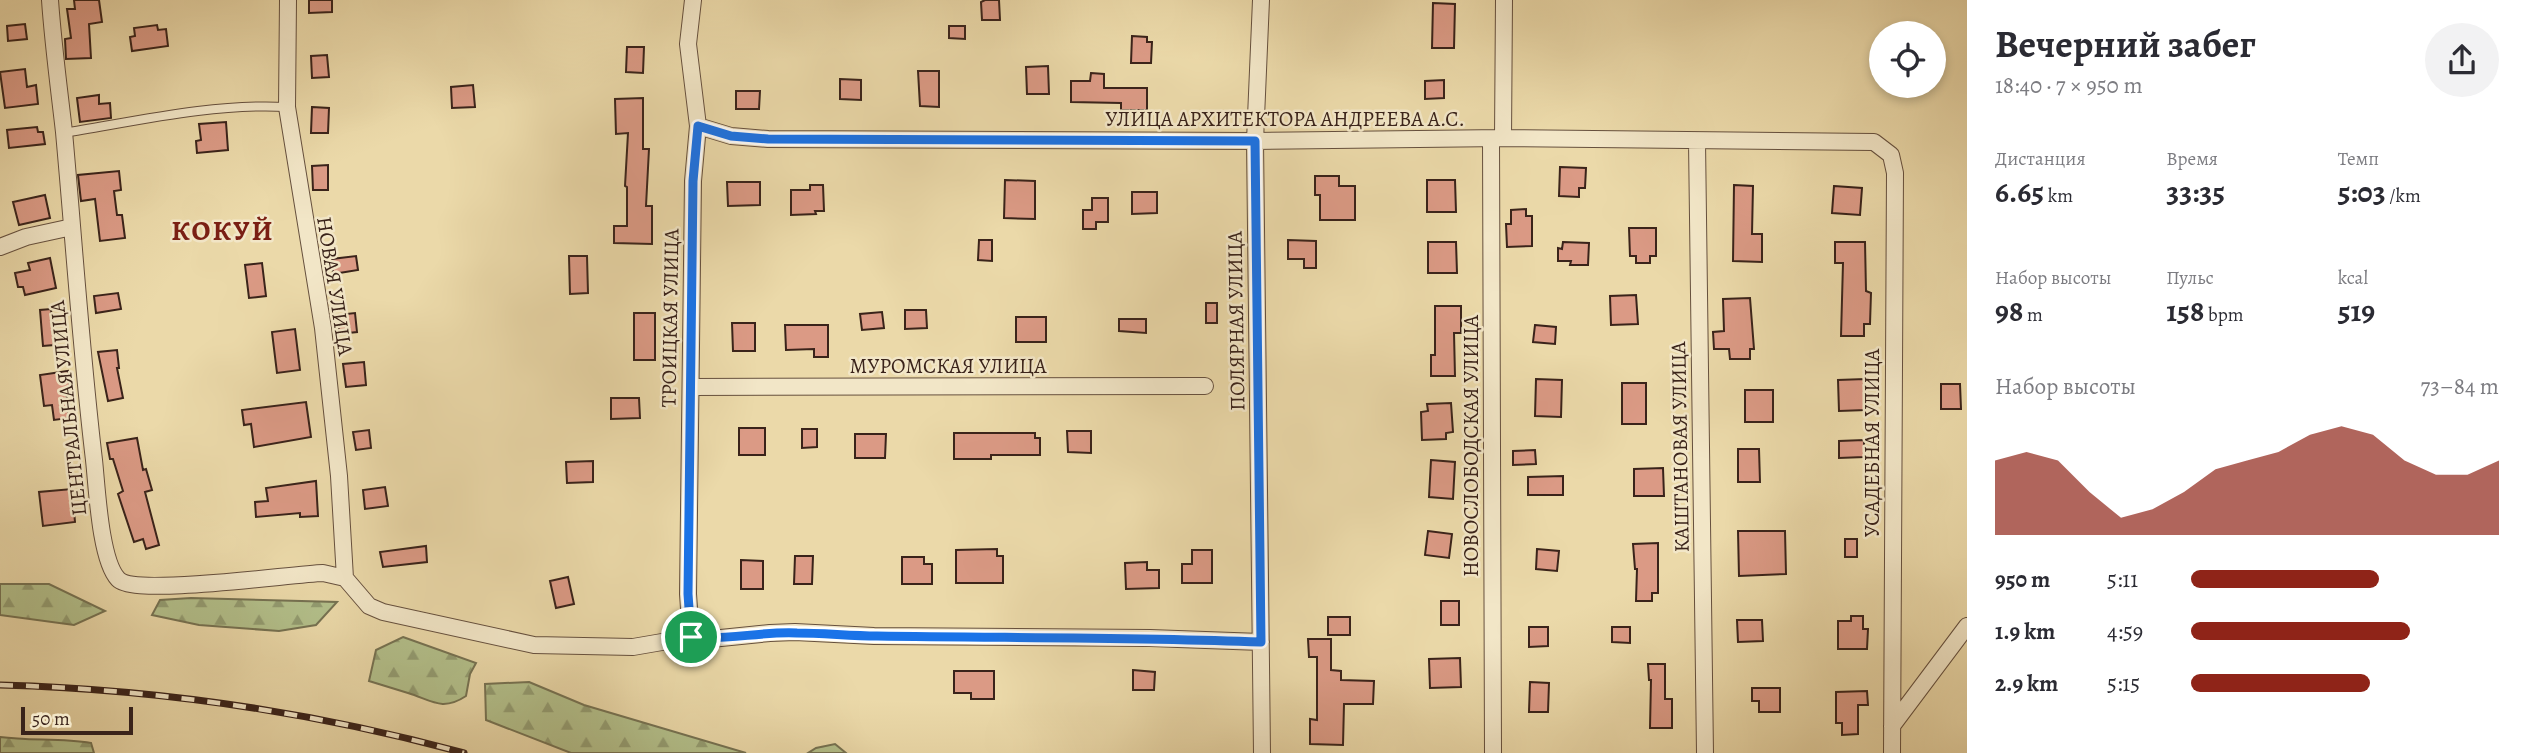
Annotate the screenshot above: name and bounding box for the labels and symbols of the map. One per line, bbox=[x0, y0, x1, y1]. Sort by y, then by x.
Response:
street label: УЛИЦА АРХИТЕКТОРА АНДРЕЕВА А.С. bbox=[1105, 105, 1465, 133]
district label: КОКУЙ bbox=[171, 212, 275, 250]
street label: НОВАЯ УЛИЦА bbox=[310, 215, 360, 358]
street label: ТРОИЦКАЯ УЛИЦА bbox=[654, 228, 686, 408]
street label: ПОЛЯРНАЯ УЛИЦА bbox=[1220, 230, 1252, 411]
street label: ЦЕНТРАЛЬНАЯ УЛИЦА bbox=[43, 298, 93, 517]
street label: НОВОСЛОБОДСКАЯ УЛИЦА bbox=[1457, 314, 1485, 577]
street label: КАШТАНОВАЯ УЛИЦА bbox=[1664, 341, 1696, 553]
street label: УСАДЕБНАЯ УЛИЦА bbox=[1858, 348, 1886, 537]
street label: МУРОМСКАЯ УЛИЦА bbox=[849, 352, 1047, 380]
pin bbox=[661, 607, 721, 667]
scale bar bbox=[21, 704, 133, 736]

